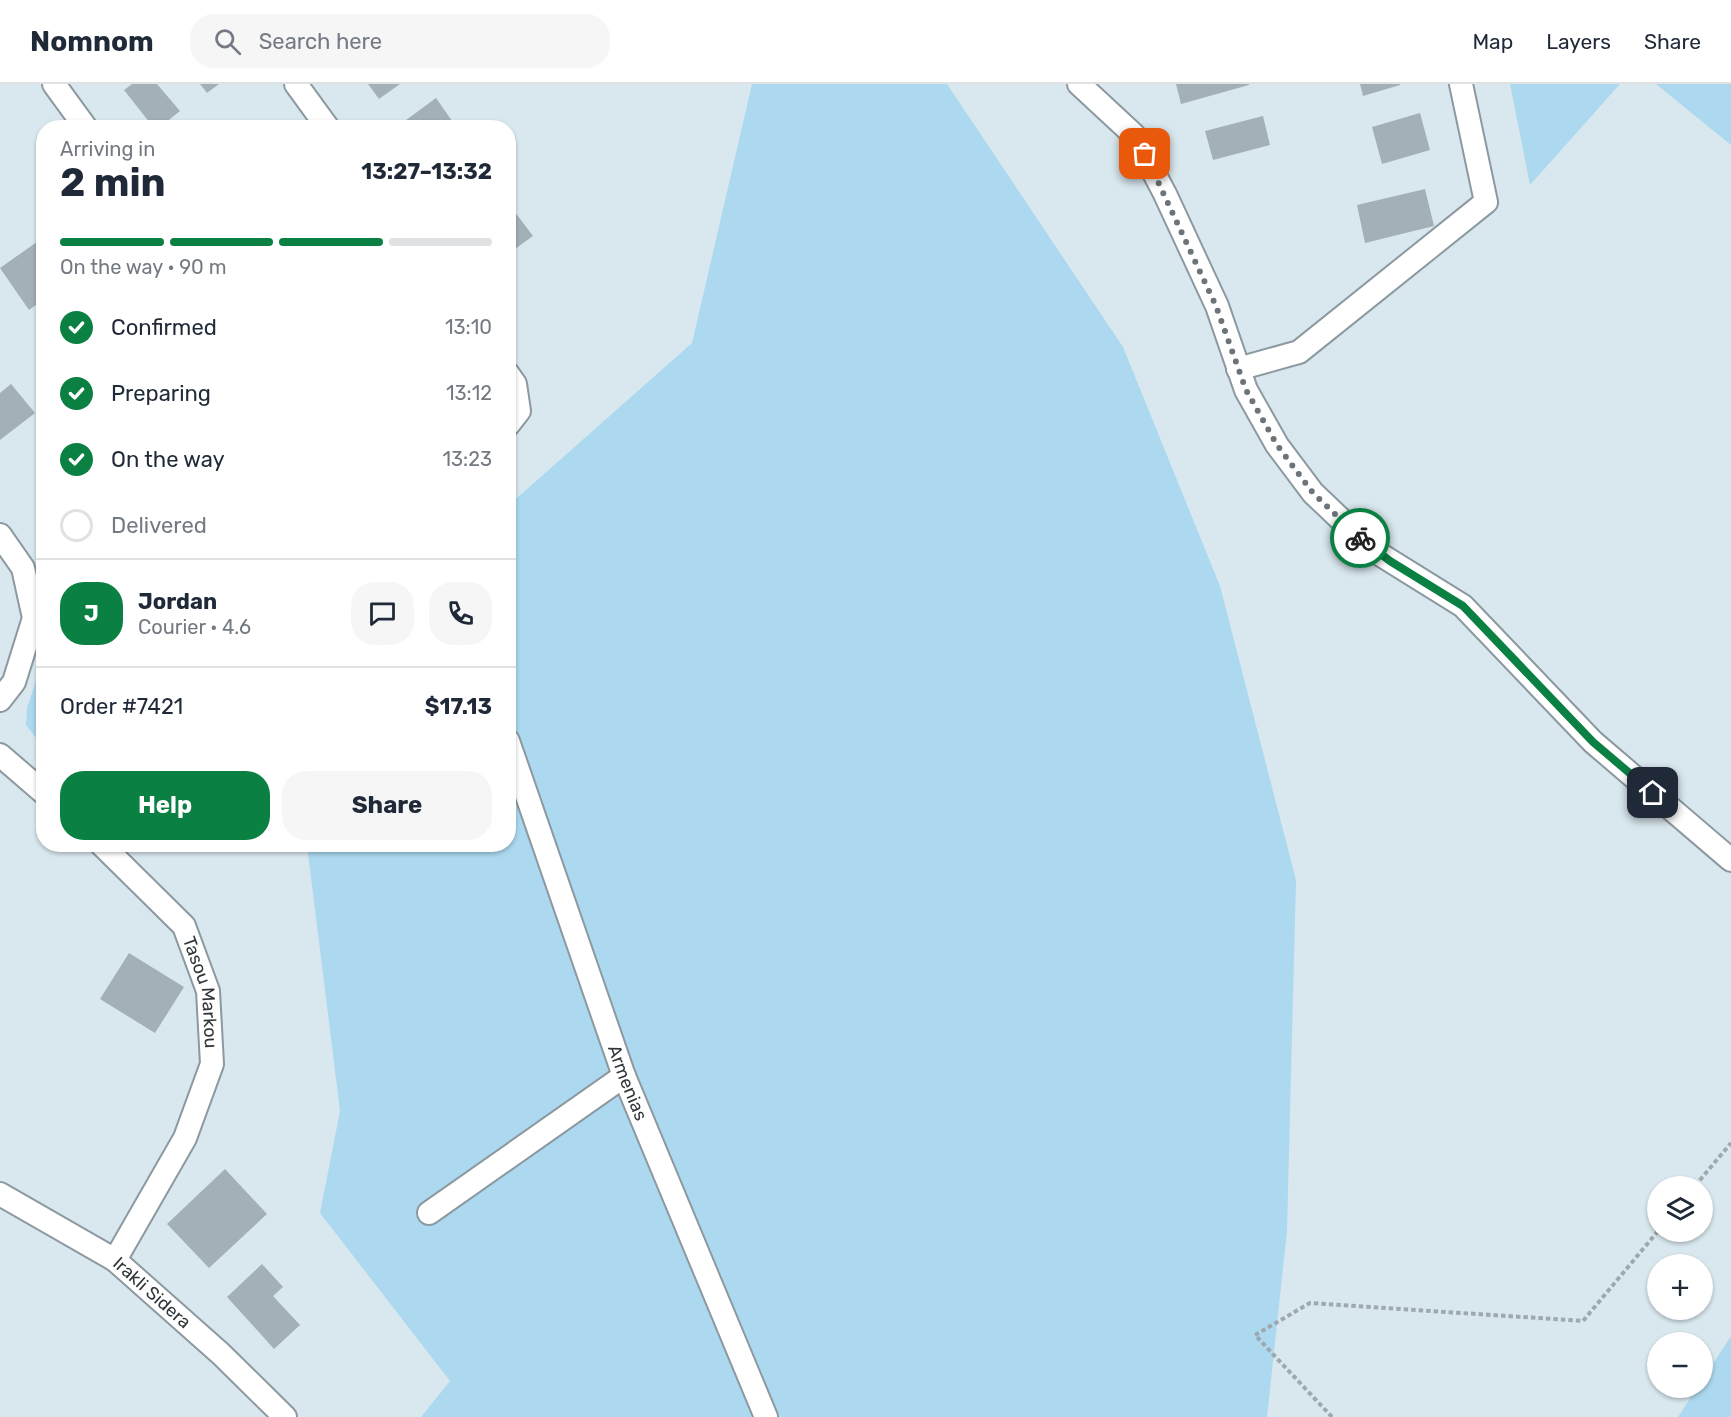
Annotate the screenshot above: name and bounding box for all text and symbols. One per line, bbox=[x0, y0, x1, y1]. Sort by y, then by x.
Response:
search box bbox=[190, 14, 610, 68]
text: Nomnom bbox=[30, 25, 154, 58]
icon: search bbox=[211, 25, 244, 58]
text: Search here bbox=[259, 28, 382, 55]
text: Map bbox=[1472, 29, 1513, 54]
text: Layers bbox=[1546, 29, 1611, 54]
text: Share bbox=[1644, 29, 1701, 54]
pin bbox=[1119, 128, 1170, 179]
text: Arriving in bbox=[60, 137, 155, 161]
icon: bag bbox=[1128, 137, 1161, 170]
text: 13:27–13:32 bbox=[361, 158, 492, 185]
text: 2 min bbox=[60, 160, 166, 206]
text: On the way · 90 m bbox=[60, 255, 226, 279]
icon: check bbox=[60, 311, 93, 344]
text: Confirmed bbox=[111, 314, 217, 341]
text: 13:10 bbox=[445, 315, 492, 339]
icon: check bbox=[60, 377, 93, 410]
text: Preparing bbox=[111, 380, 211, 407]
text: 13:12 bbox=[446, 381, 492, 405]
icon: check bbox=[60, 443, 93, 476]
text: On the way bbox=[111, 446, 225, 473]
text: 13:23 bbox=[443, 447, 492, 471]
courier bbox=[1330, 508, 1390, 568]
text: Delivered bbox=[111, 512, 207, 539]
icon: bike bbox=[1344, 522, 1377, 555]
button: chat bbox=[351, 582, 414, 645]
button: phone bbox=[429, 582, 492, 645]
text: Jordan bbox=[138, 588, 217, 615]
text: J bbox=[84, 600, 99, 627]
text: Courier · 4.6 bbox=[138, 615, 251, 639]
text: Order #7421 bbox=[60, 693, 183, 720]
text: $17.13 bbox=[425, 693, 492, 720]
pin bbox=[1627, 767, 1678, 818]
button: Help bbox=[60, 771, 270, 840]
button: Share bbox=[282, 771, 492, 840]
icon: home bbox=[1636, 776, 1669, 809]
street label: Tasou Markou bbox=[178, 933, 222, 1049]
street label: Armenias bbox=[603, 1042, 652, 1124]
map controls bbox=[1647, 1176, 1713, 1398]
button: layers bbox=[1647, 1176, 1713, 1242]
street label: Irakli Sidera bbox=[108, 1252, 196, 1333]
button: + bbox=[1647, 1254, 1713, 1320]
button: − bbox=[1647, 1332, 1713, 1398]

